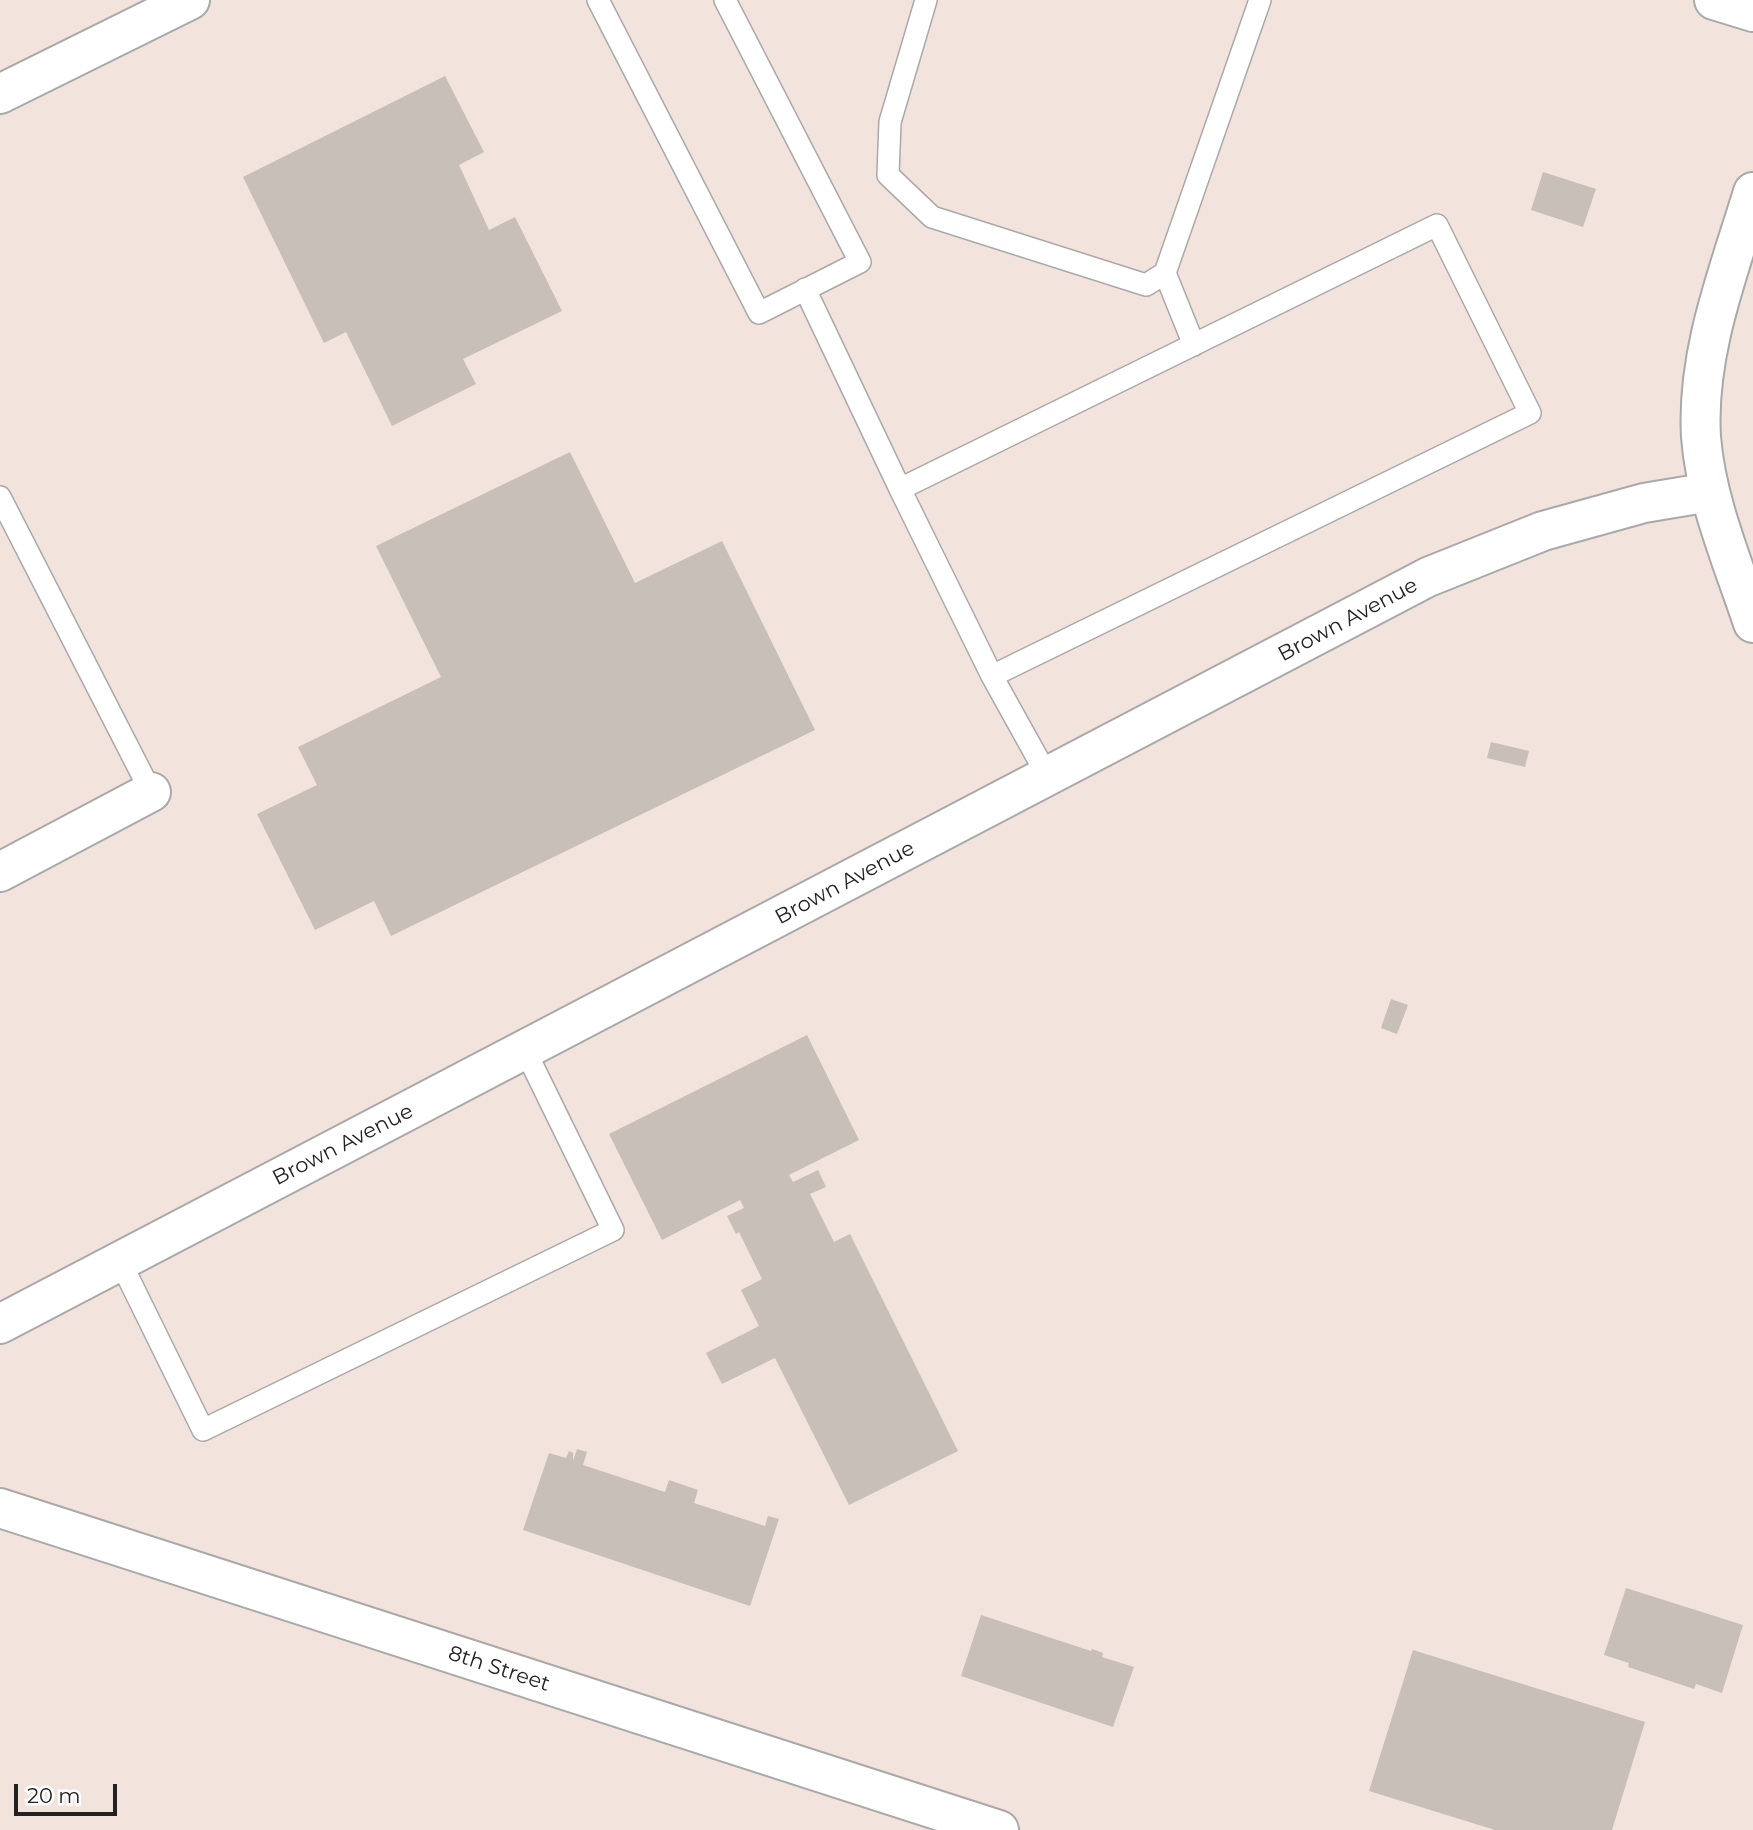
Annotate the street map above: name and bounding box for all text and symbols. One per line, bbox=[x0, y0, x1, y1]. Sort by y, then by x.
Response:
street label: Brown Avenue bbox=[1274, 573, 1422, 667]
street label: Brown Avenue bbox=[771, 836, 919, 930]
street label: Brown Avenue bbox=[269, 1099, 417, 1191]
street label: 8th Street bbox=[445, 1641, 553, 1697]
scale bar bbox=[18, 1770, 121, 1814]
text: 20 m bbox=[27, 1783, 81, 1808]

